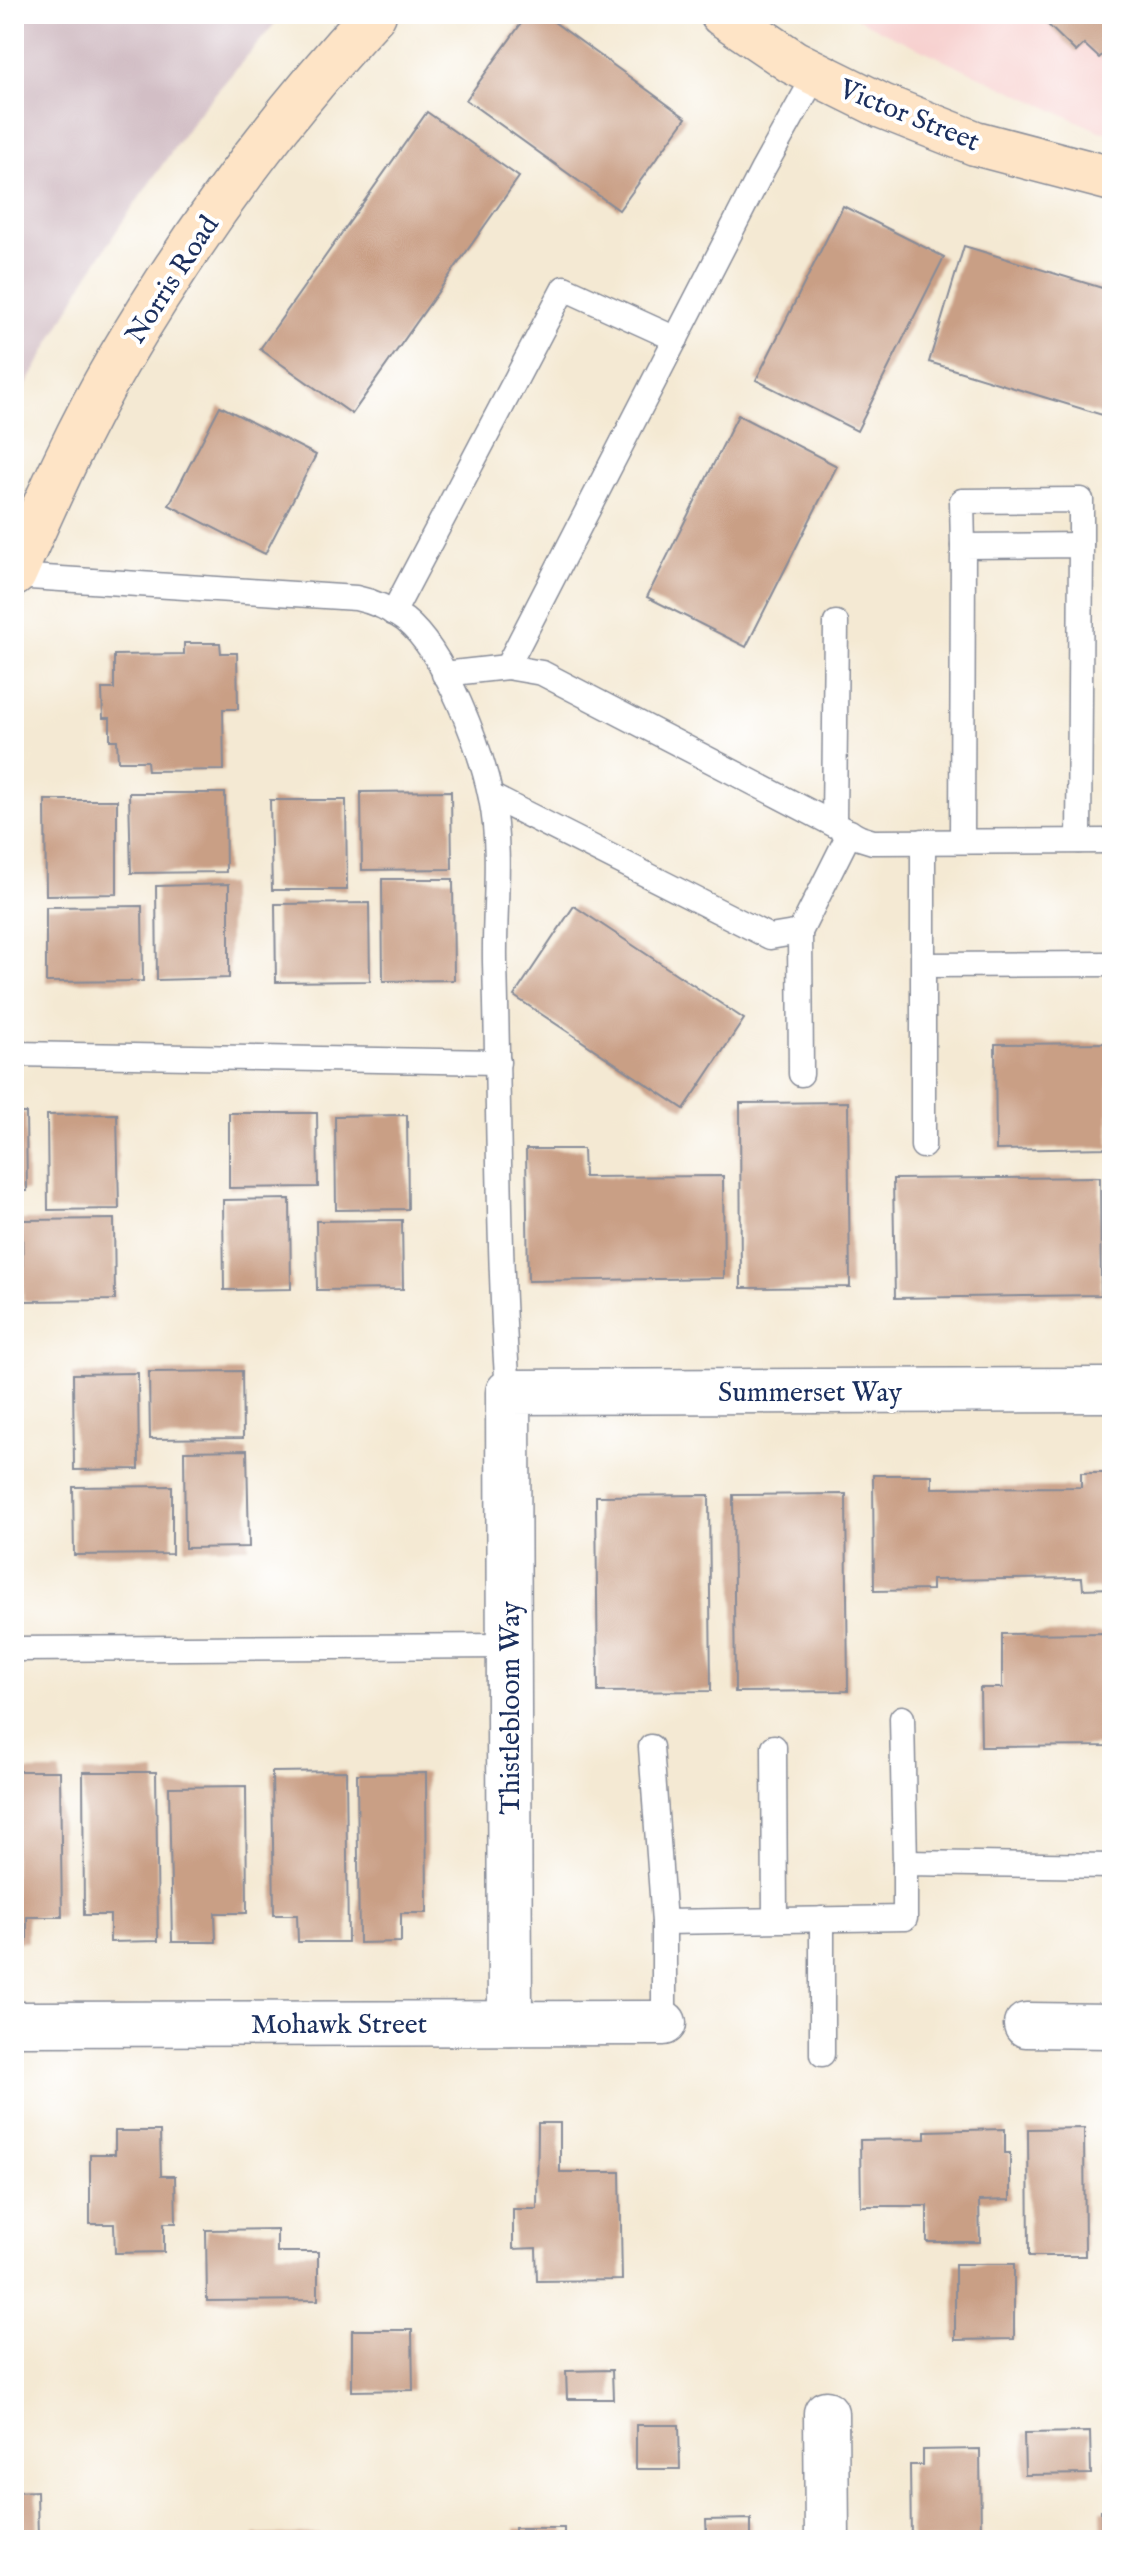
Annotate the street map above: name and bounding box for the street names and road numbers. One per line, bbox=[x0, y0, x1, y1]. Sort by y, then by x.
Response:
street label: Victor Street bbox=[833, 72, 985, 160]
street label: Norris Road bbox=[119, 210, 227, 351]
street label: Summerset Way bbox=[718, 1376, 902, 1411]
street label: Thistlebloom Way bbox=[494, 1601, 529, 1815]
street label: Mohawk Street bbox=[251, 2008, 428, 2043]

